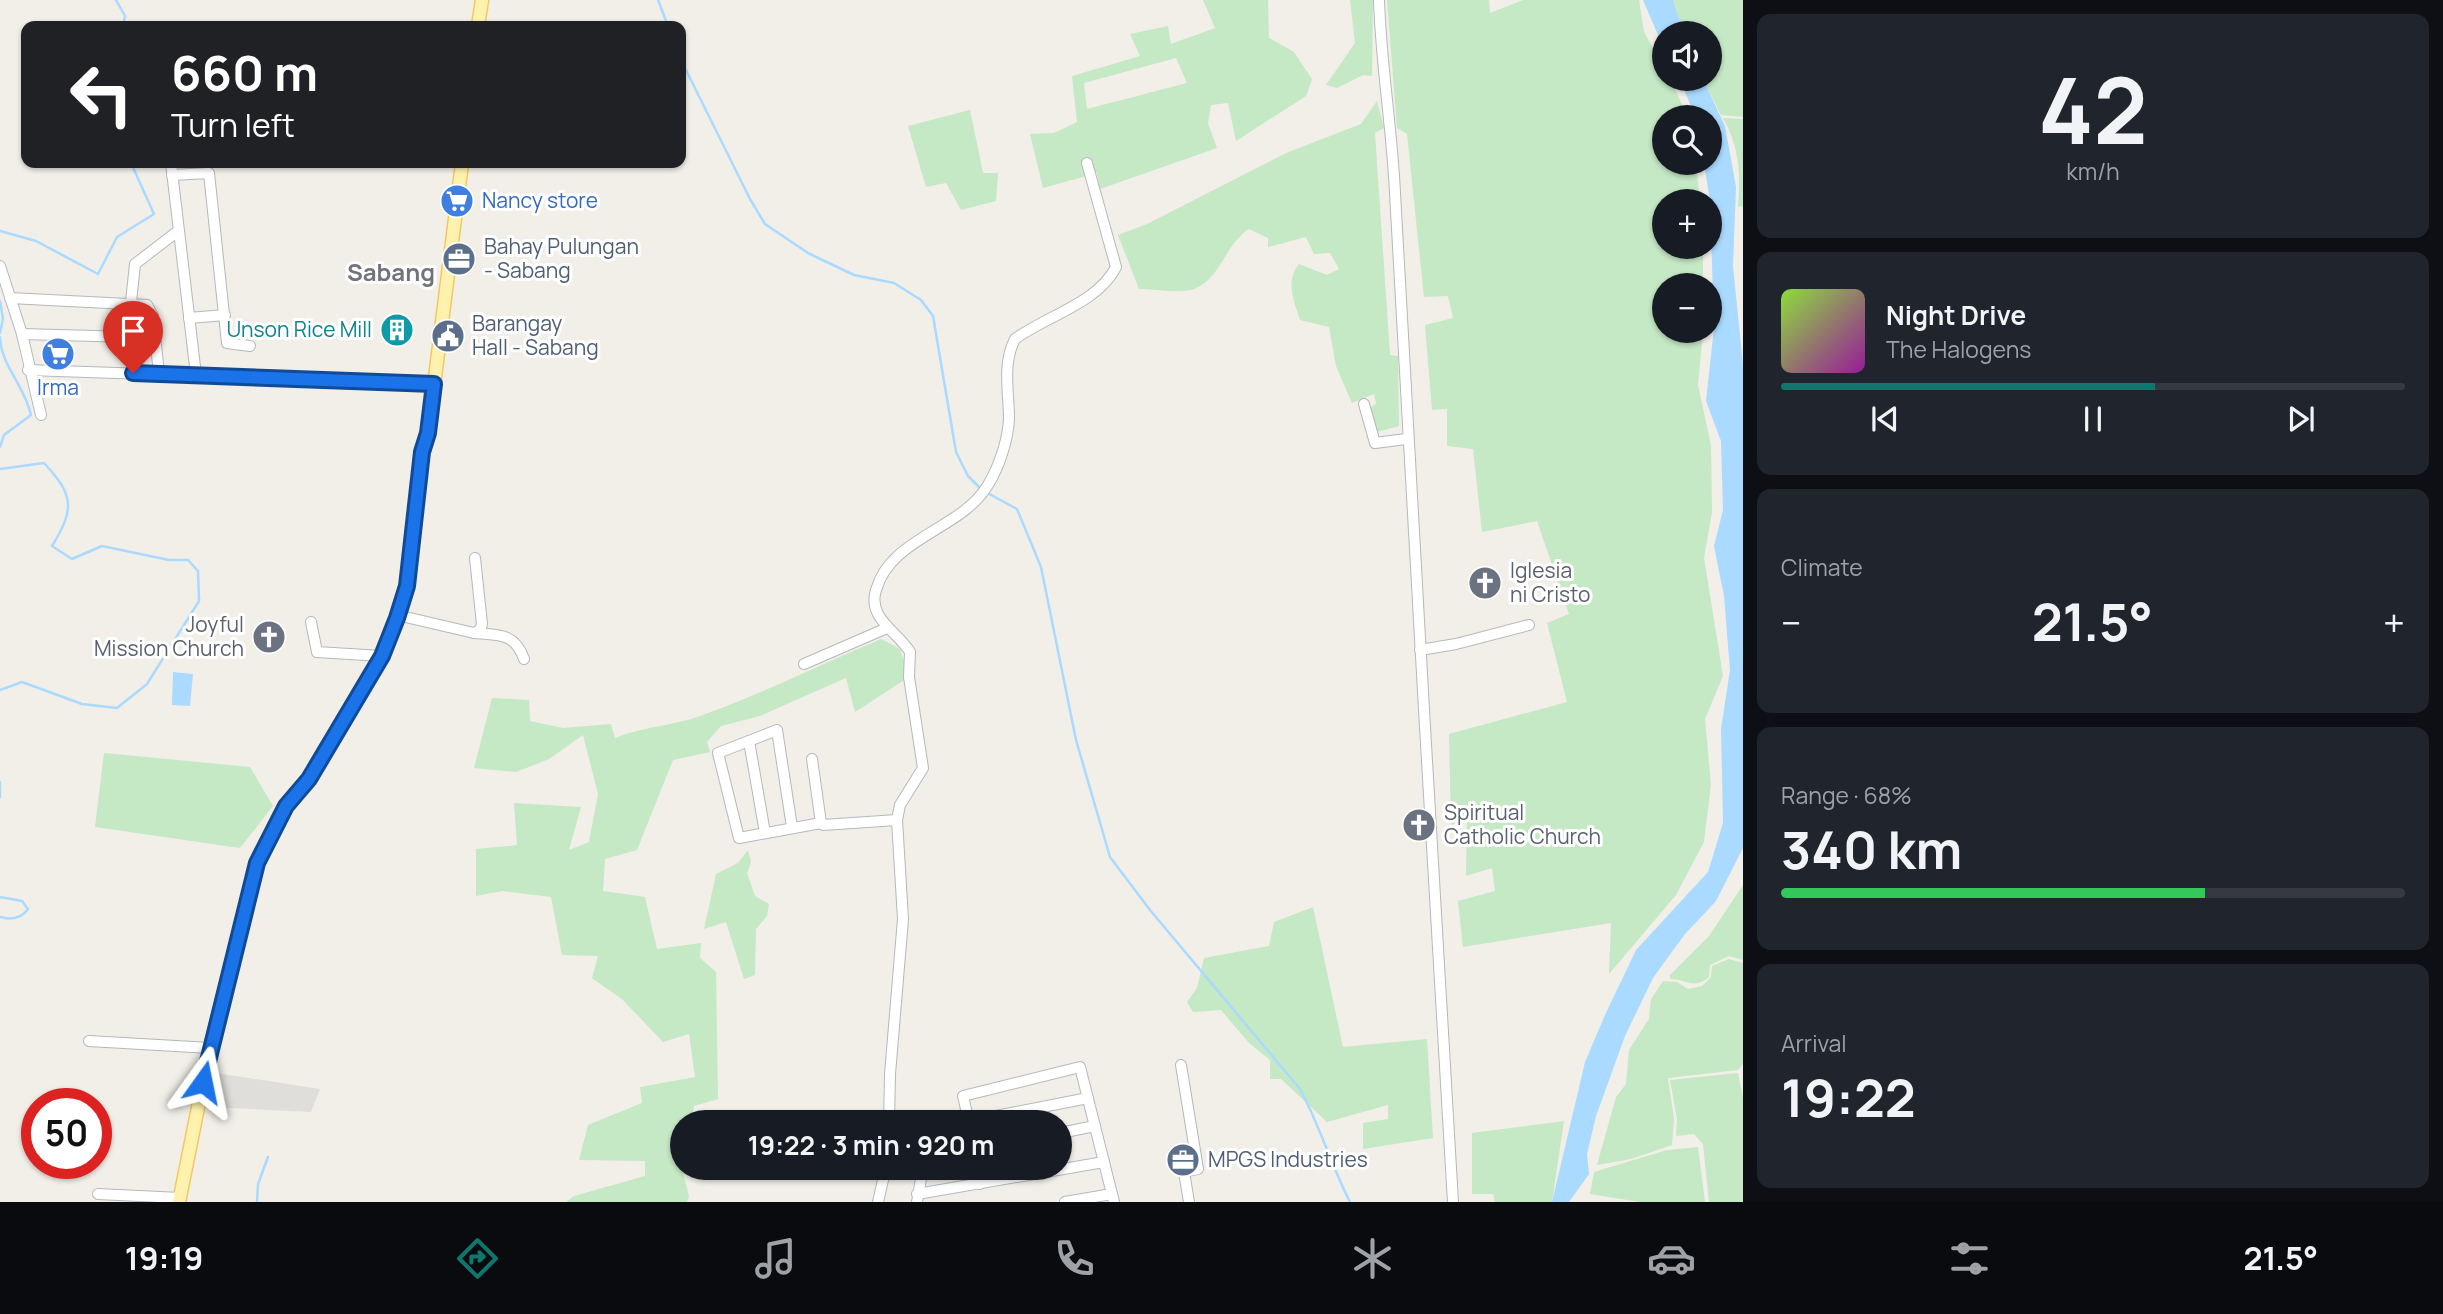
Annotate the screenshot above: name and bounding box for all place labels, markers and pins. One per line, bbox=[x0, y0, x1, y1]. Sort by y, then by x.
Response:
supermarket icon: Nancy store bbox=[438, 182, 476, 220]
place label: Nancy store bbox=[482, 186, 598, 214]
place label: Bahay Pulungan - Sabang bbox=[484, 232, 639, 284]
office icon: Bahay Pulungan - Sabang bbox=[440, 240, 478, 278]
pin bbox=[103, 301, 163, 373]
place label: Barangay Hall - Sabang bbox=[472, 309, 599, 361]
building icon: Unson Rice Mill bbox=[378, 311, 416, 349]
place label: Unson Rice Mill bbox=[226, 315, 372, 343]
public building icon: Barangay Hall - Sabang bbox=[429, 317, 467, 355]
supermarket icon: Irma bbox=[39, 335, 77, 373]
place label: Irma bbox=[37, 373, 79, 401]
place label: Iglesia ni Cristo bbox=[1510, 556, 1591, 608]
church icon: Iglesia ni Cristo bbox=[1466, 564, 1504, 602]
place label: Joyful Mission Church bbox=[94, 610, 244, 662]
church icon: Joyful Mission Church bbox=[250, 618, 288, 656]
place label: Spiritual Catholic Church bbox=[1444, 798, 1601, 850]
church icon: Spiritual Catholic Church bbox=[1400, 806, 1438, 844]
office icon: MPGS Industries bbox=[1164, 1141, 1202, 1179]
place label: MPGS Industries bbox=[1208, 1145, 1368, 1173]

